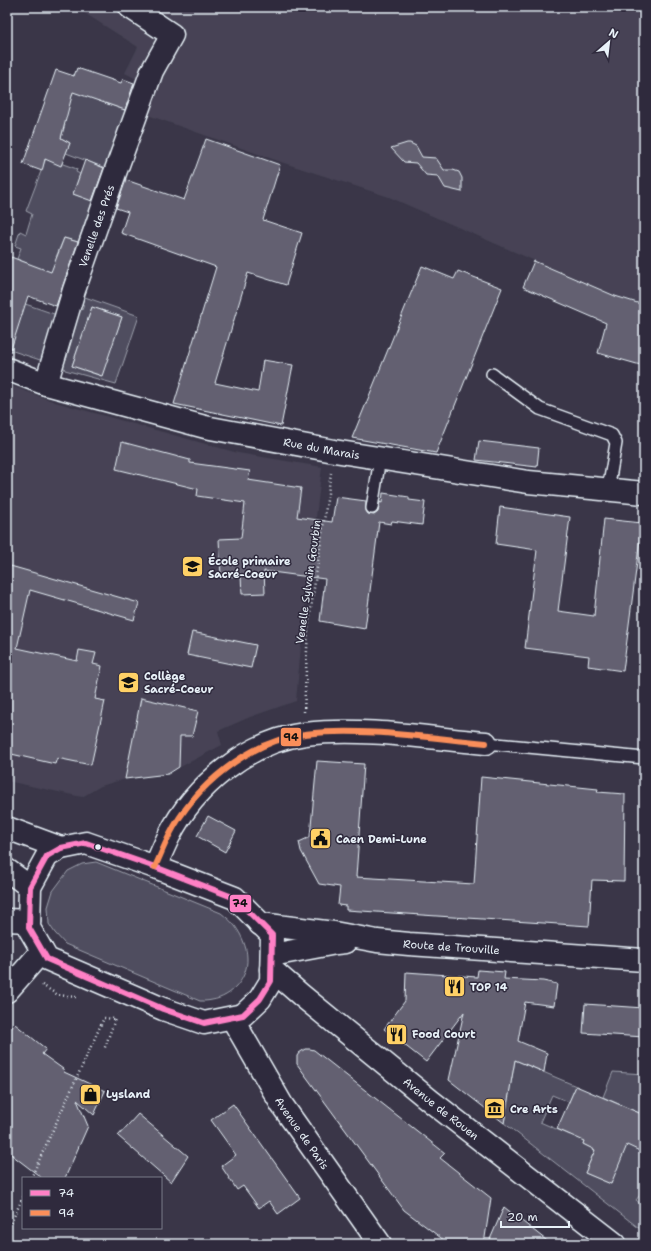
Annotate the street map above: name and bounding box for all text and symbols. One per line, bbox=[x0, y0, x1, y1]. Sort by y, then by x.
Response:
north arrow bbox=[589, 22, 629, 62]
text: N bbox=[606, 25, 621, 42]
street label: Venelle des Prés bbox=[76, 183, 118, 269]
street label: Rue du Marais bbox=[282, 435, 361, 463]
street label: Venelle Sylvain Gourbin bbox=[292, 519, 325, 645]
place label: École primaire Sacré-Coeur bbox=[208, 553, 291, 582]
school or university icon: École primaire Sacré-Coeur bbox=[180, 554, 206, 580]
school or university icon: Collège Sacré-Coeur bbox=[115, 669, 141, 695]
place label: Collège Sacré-Coeur bbox=[144, 669, 214, 697]
line badge: 94 bbox=[280, 727, 302, 747]
text: 94 bbox=[283, 730, 299, 745]
public building icon: Caen Demi-Lune bbox=[308, 826, 334, 852]
place label: Caen Demi-Lune bbox=[336, 832, 427, 847]
unlabelled marker bbox=[93, 842, 103, 852]
line badge: 74 bbox=[229, 894, 252, 913]
text: 74 bbox=[232, 896, 248, 911]
street label: Route de Trouville bbox=[402, 936, 500, 958]
restaurant icon: TOP 14 bbox=[442, 974, 468, 1000]
place label: TOP 14 bbox=[470, 980, 508, 995]
restaurant icon: Food Court bbox=[383, 1021, 409, 1047]
place label: Food Court bbox=[412, 1027, 476, 1042]
street label: Avenue de Rouen bbox=[400, 1074, 482, 1144]
shop icon: Lysland bbox=[78, 1081, 104, 1107]
place label: Lysland bbox=[106, 1087, 151, 1102]
street label: Avenue de Paris bbox=[271, 1095, 332, 1173]
museum icon: Cre Arts bbox=[481, 1096, 507, 1122]
place label: Cre Arts bbox=[510, 1102, 558, 1117]
legend bbox=[22, 1177, 162, 1229]
text: 74 bbox=[58, 1185, 74, 1201]
scale bar bbox=[501, 1203, 569, 1229]
text: 94 bbox=[58, 1205, 74, 1221]
text: 20 m bbox=[507, 1209, 538, 1225]

